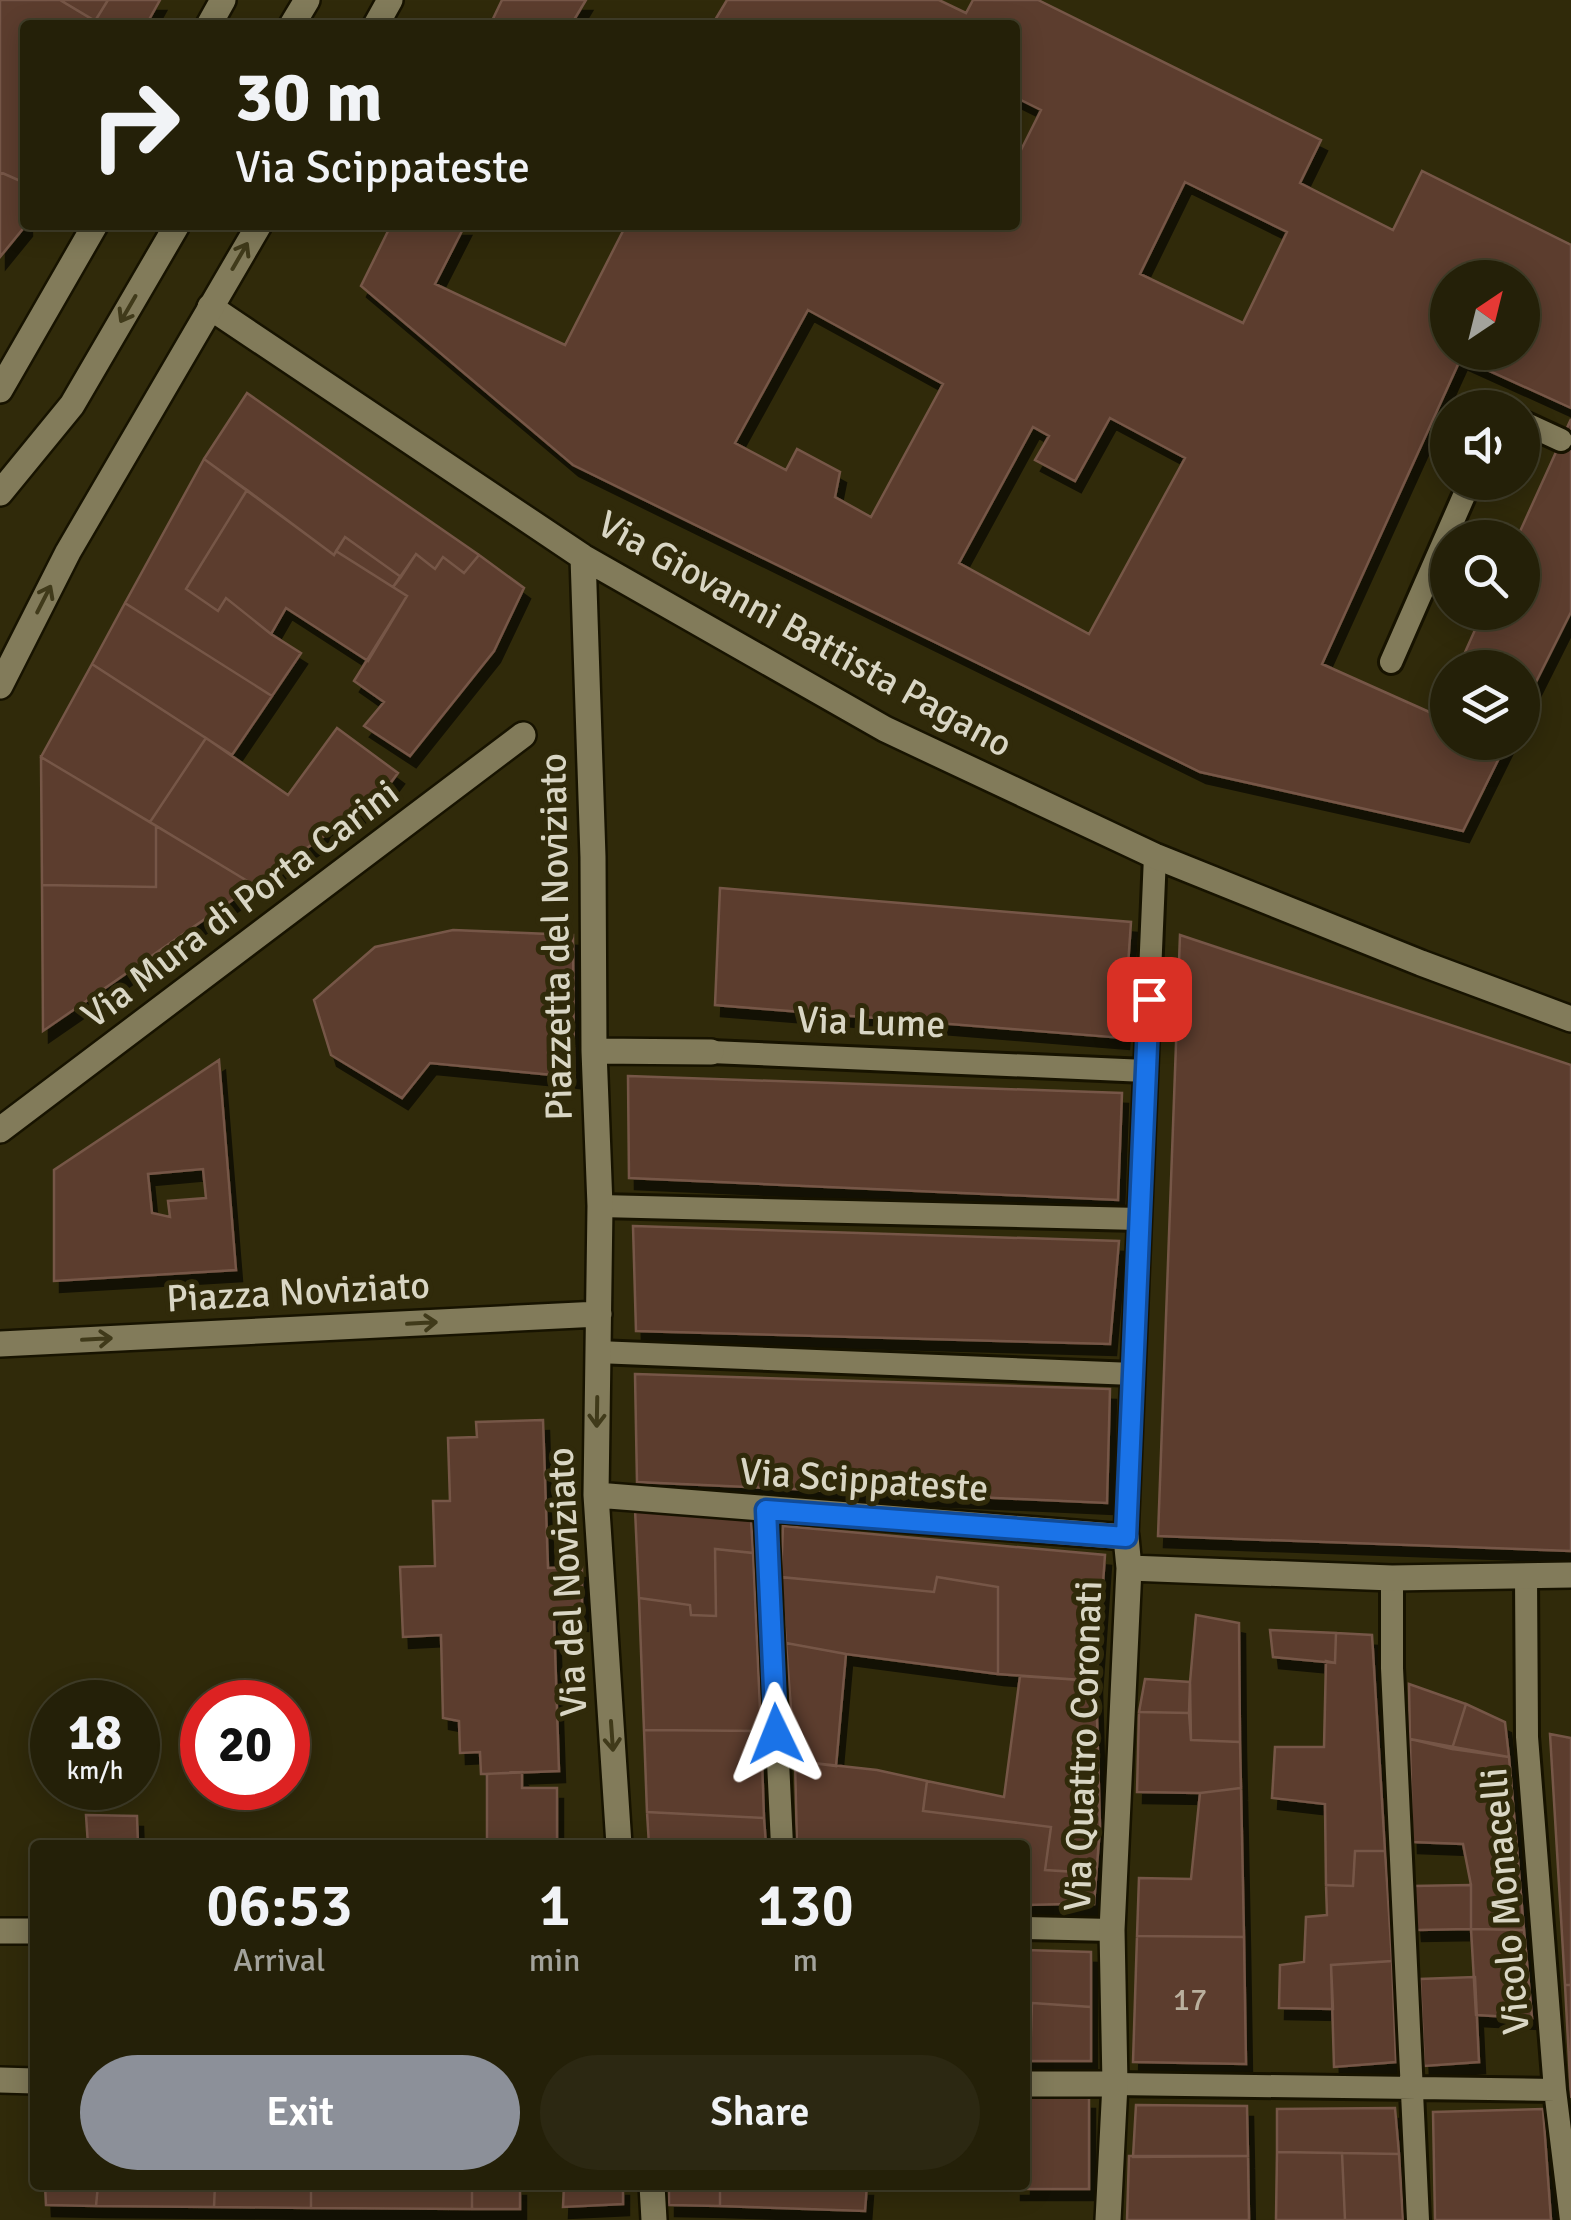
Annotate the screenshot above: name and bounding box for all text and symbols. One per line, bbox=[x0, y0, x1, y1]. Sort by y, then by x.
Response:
text: 30 m bbox=[235, 54, 383, 140]
icon: right bbox=[70, 60, 200, 190]
text: Via Scippateste bbox=[235, 140, 530, 195]
one-way arrow bbox=[230, 242, 250, 271]
north arrow bbox=[1430, 260, 1540, 370]
map controls bbox=[1430, 260, 1540, 760]
one-way arrow bbox=[117, 294, 137, 324]
button: sound bbox=[1430, 390, 1540, 500]
street label: Via Giovanni Battista Pagano bbox=[589, 500, 1021, 768]
button: search bbox=[1430, 520, 1540, 630]
one-way arrow bbox=[35, 584, 54, 614]
button: layers bbox=[1430, 650, 1540, 760]
street label: Piazzetta del Noviziato bbox=[529, 753, 583, 1121]
street label: Via Mura di Porta Carini bbox=[72, 769, 408, 1039]
pin bbox=[1107, 957, 1192, 1042]
icon: arrive bbox=[1122, 972, 1177, 1027]
street label: Via Lume bbox=[796, 996, 946, 1048]
street label: Piazza Noviziato bbox=[165, 1262, 431, 1322]
one-way arrow bbox=[405, 1313, 438, 1332]
one-way arrow bbox=[81, 1329, 113, 1348]
one-way arrow bbox=[588, 1394, 606, 1427]
street label: Via del Noviziato bbox=[536, 1446, 598, 1718]
street label: Via Scippateste bbox=[738, 1448, 990, 1512]
street label: Via Quattro Coronati bbox=[1054, 1580, 1112, 1912]
speed limit sign: 20 bbox=[180, 1680, 310, 1810]
position arrow bbox=[724, 1682, 828, 1786]
text: 18 bbox=[68, 1702, 122, 1764]
one-way arrow bbox=[603, 1720, 622, 1752]
text: km/h bbox=[67, 1755, 123, 1786]
street label: Vicolo Monacelli bbox=[1470, 1766, 1540, 2036]
text: 06:53 bbox=[206, 1869, 353, 1943]
text: 1 bbox=[538, 1869, 571, 1943]
text: 130 bbox=[757, 1869, 854, 1943]
text: Arrival bbox=[233, 1941, 326, 1980]
text: min bbox=[529, 1941, 580, 1980]
text: m bbox=[792, 1941, 818, 1980]
house number: 17 bbox=[1173, 1980, 1207, 2019]
button: Exit bbox=[80, 2055, 520, 2170]
button: Share bbox=[540, 2055, 980, 2170]

